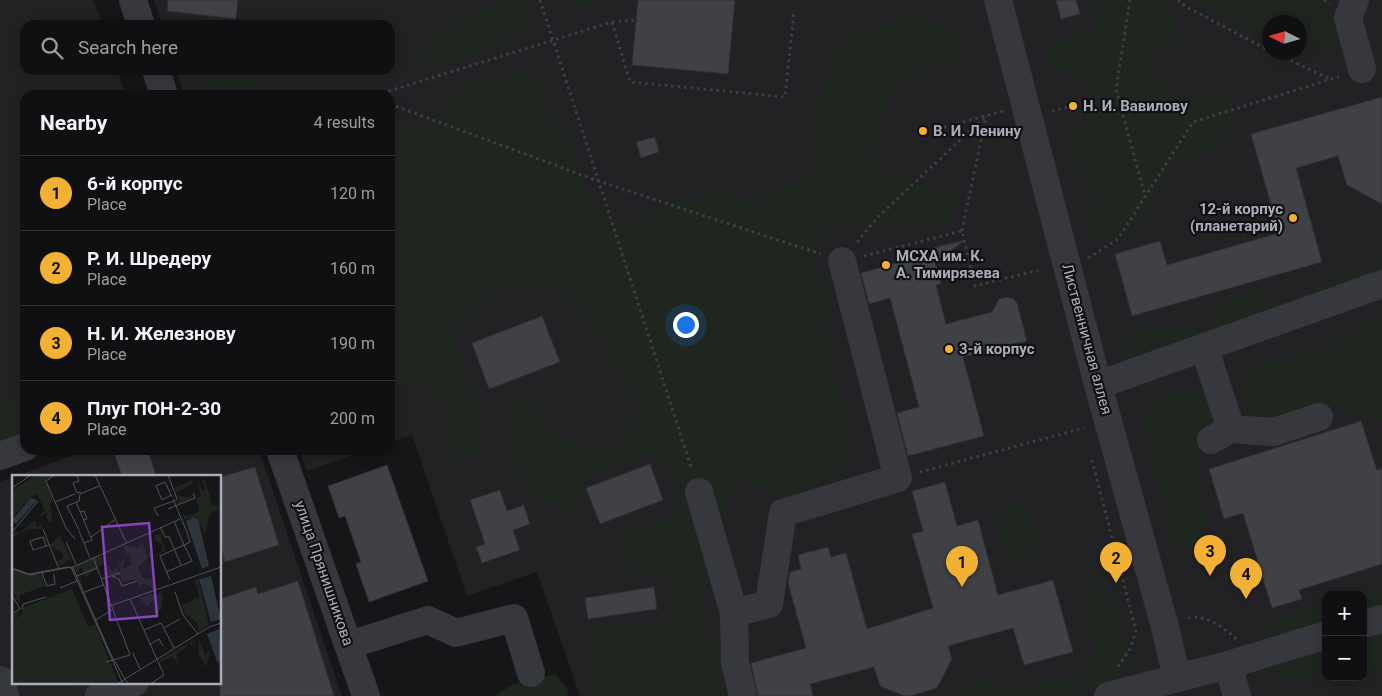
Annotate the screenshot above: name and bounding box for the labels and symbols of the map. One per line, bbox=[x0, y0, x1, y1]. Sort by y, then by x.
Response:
north arrow bbox=[1262, 15, 1307, 60]
place label: Н. И. Вавилову bbox=[1083, 97, 1188, 115]
marker: Н. И. Вавилову bbox=[1067, 100, 1079, 112]
place label: В. И. Ленину bbox=[933, 122, 1021, 140]
marker: В. И. Ленину bbox=[917, 125, 929, 137]
place label: 12-й корпус (планетарий) bbox=[1190, 200, 1283, 235]
marker: 12-й корпус (планетарий) bbox=[1287, 212, 1299, 224]
place label: МСХА им. К. А. Тимирязева bbox=[896, 247, 1000, 282]
marker: МСХА им. К. А. Тимирязева bbox=[880, 259, 892, 271]
street label: Лиственничная аллея bbox=[1058, 262, 1116, 416]
your location bbox=[673, 312, 699, 338]
place label: 3-й корпус bbox=[959, 340, 1035, 358]
marker: 3-й корпус bbox=[943, 343, 955, 355]
inset map bbox=[12, 475, 221, 684]
street label: улица Прянишникова bbox=[291, 498, 357, 648]
pin: 3 bbox=[1194, 535, 1226, 576]
pin: 2 bbox=[1100, 542, 1132, 583]
pin: 1 bbox=[946, 546, 978, 587]
pin: 4 bbox=[1230, 558, 1262, 599]

